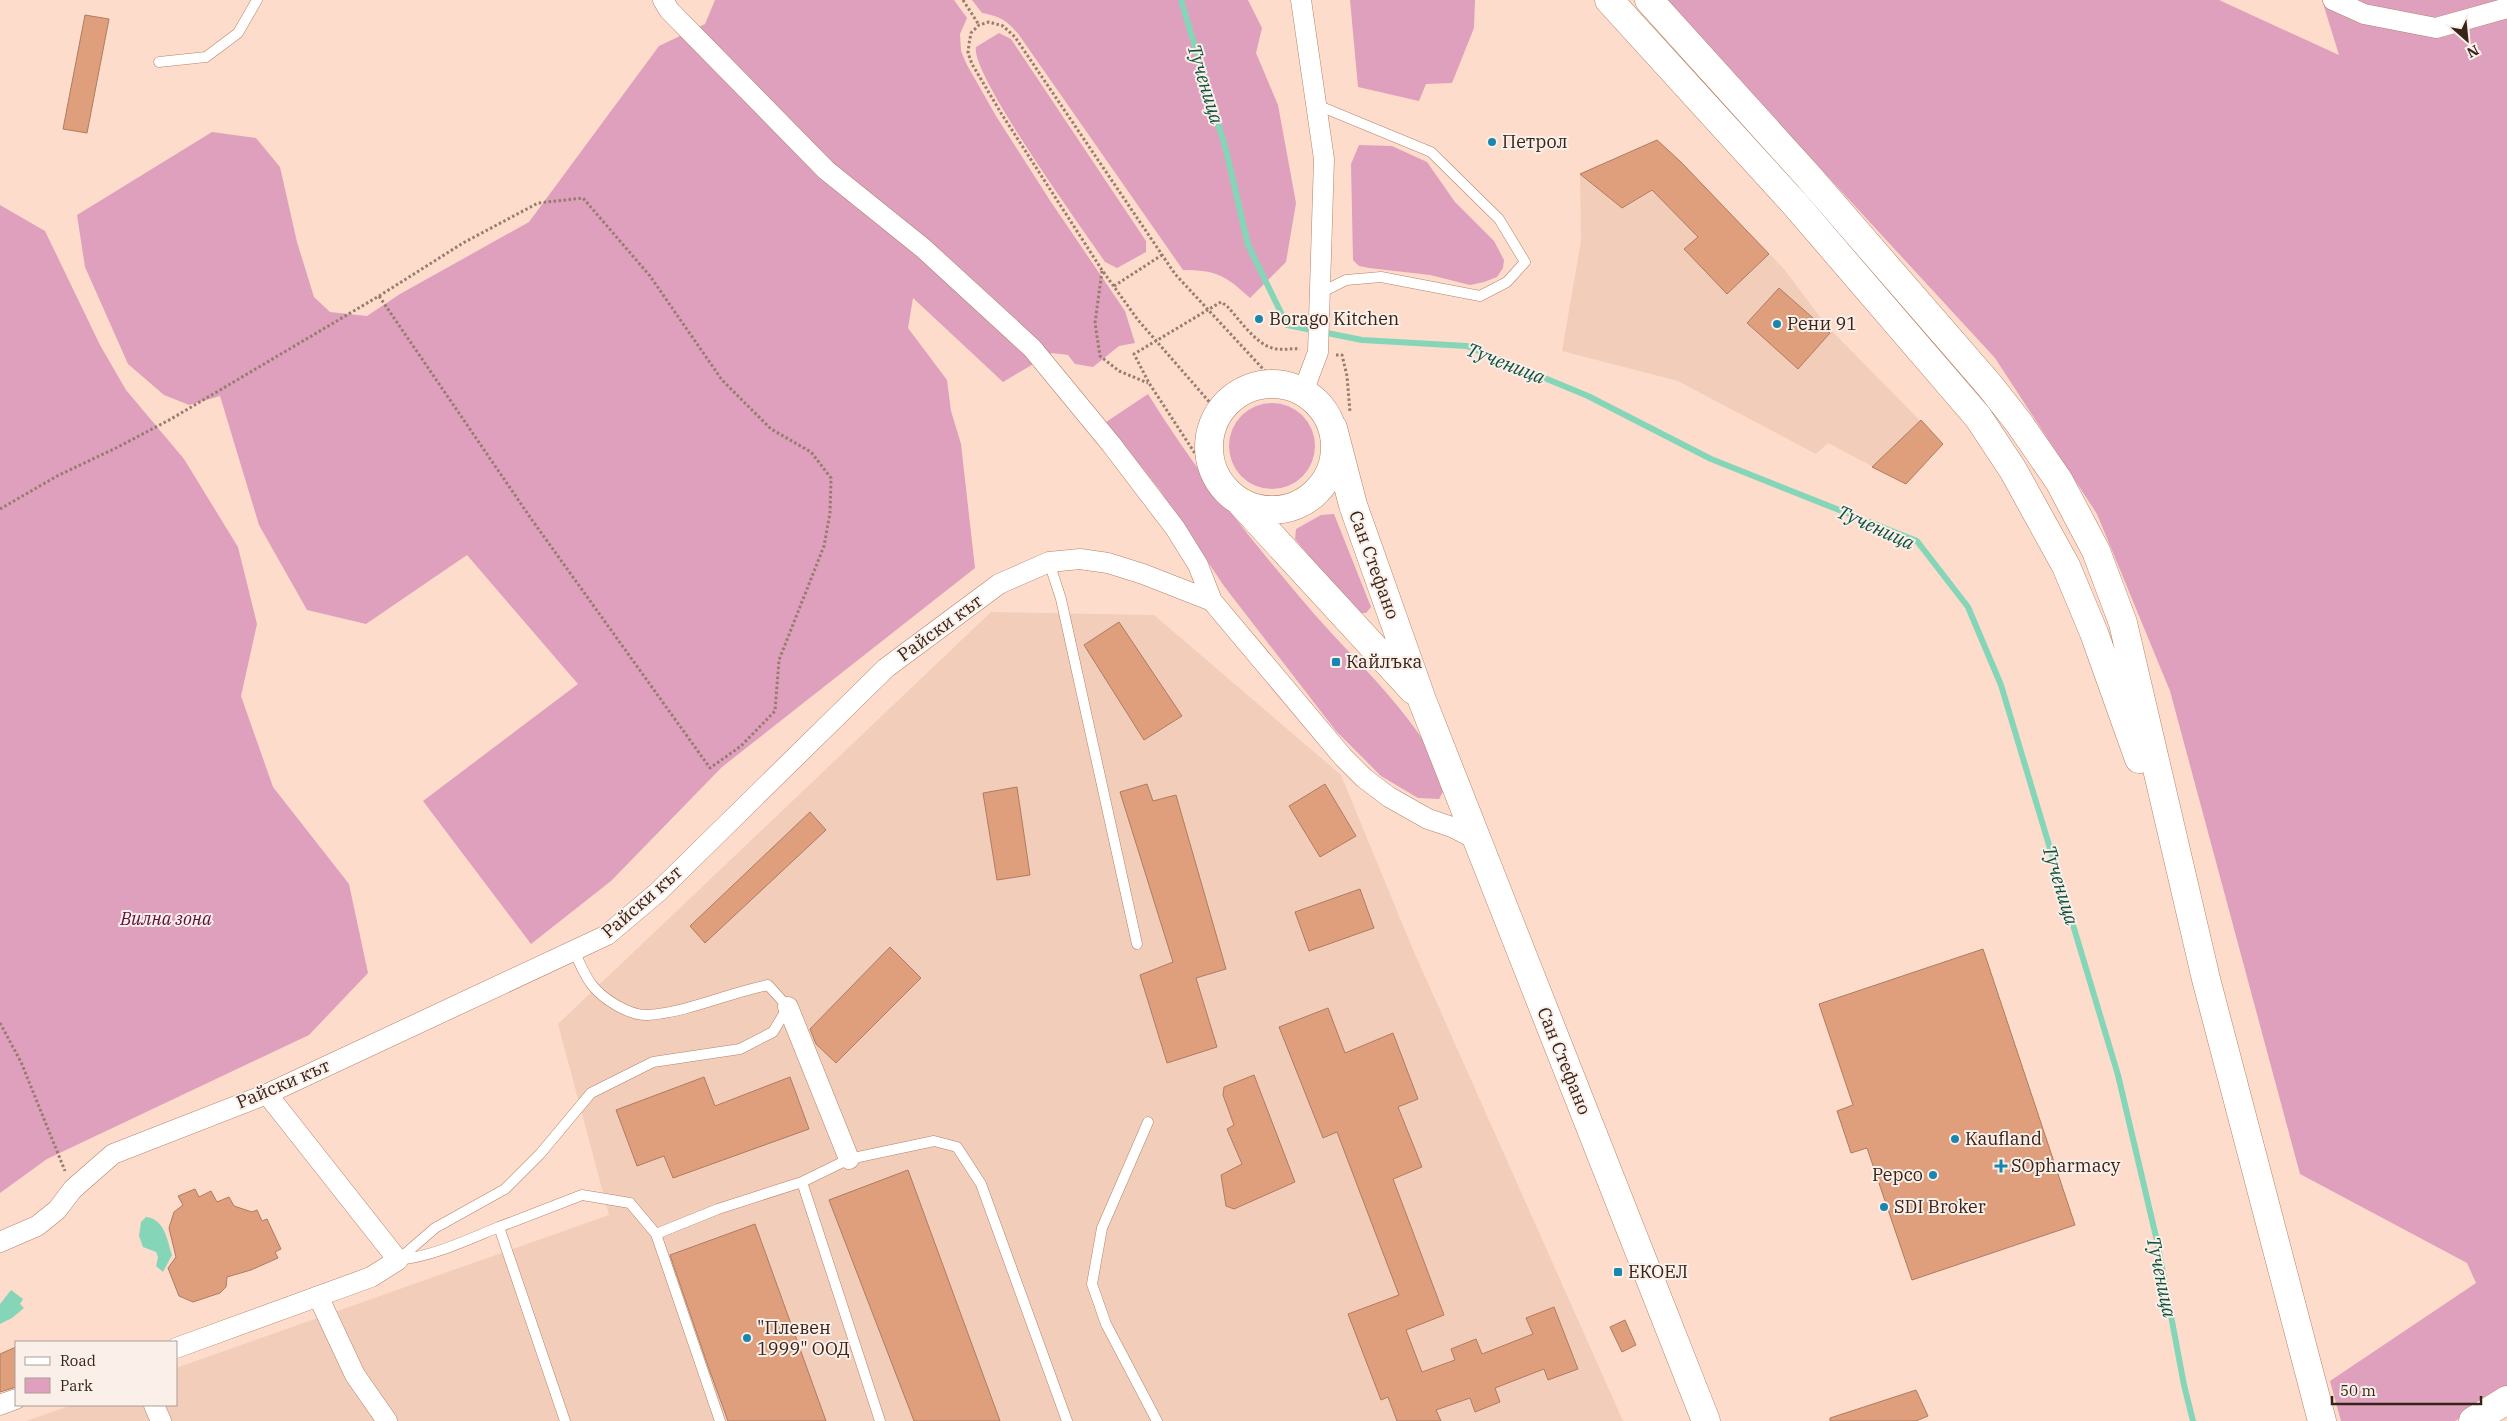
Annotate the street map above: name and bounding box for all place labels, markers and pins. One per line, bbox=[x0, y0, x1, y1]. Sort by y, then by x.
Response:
place label: Петрол bbox=[1502, 130, 1568, 153]
marker: Петрол bbox=[1486, 136, 1498, 148]
place label: Borago Kitchen bbox=[1269, 307, 1399, 330]
place label: Рени 91 bbox=[1787, 312, 1857, 335]
marker: Borago Kitchen bbox=[1253, 313, 1265, 325]
marker: Рени 91 bbox=[1771, 318, 1783, 330]
place label: Кайлъка bbox=[1346, 650, 1422, 673]
marker: Кайлъка bbox=[1330, 656, 1342, 668]
place label: Kaufland bbox=[1965, 1127, 2042, 1150]
marker: Kaufland bbox=[1949, 1133, 1961, 1145]
place label: SOpharmacy bbox=[2011, 1154, 2121, 1177]
marker: SOpharmacy bbox=[1995, 1160, 2007, 1172]
place label: Pepco bbox=[1872, 1163, 1923, 1186]
marker: Pepco bbox=[1927, 1169, 1939, 1181]
place label: SDI Broker bbox=[1894, 1195, 1986, 1218]
marker: SDI Broker bbox=[1878, 1201, 1890, 1213]
place label: ЕКОЕЛ bbox=[1628, 1260, 1688, 1283]
marker: ЕКОЕЛ bbox=[1612, 1266, 1624, 1278]
place label: "Плевен 1999" ООД bbox=[757, 1316, 850, 1360]
marker: "Плевен 1999" ООД bbox=[741, 1332, 753, 1344]

